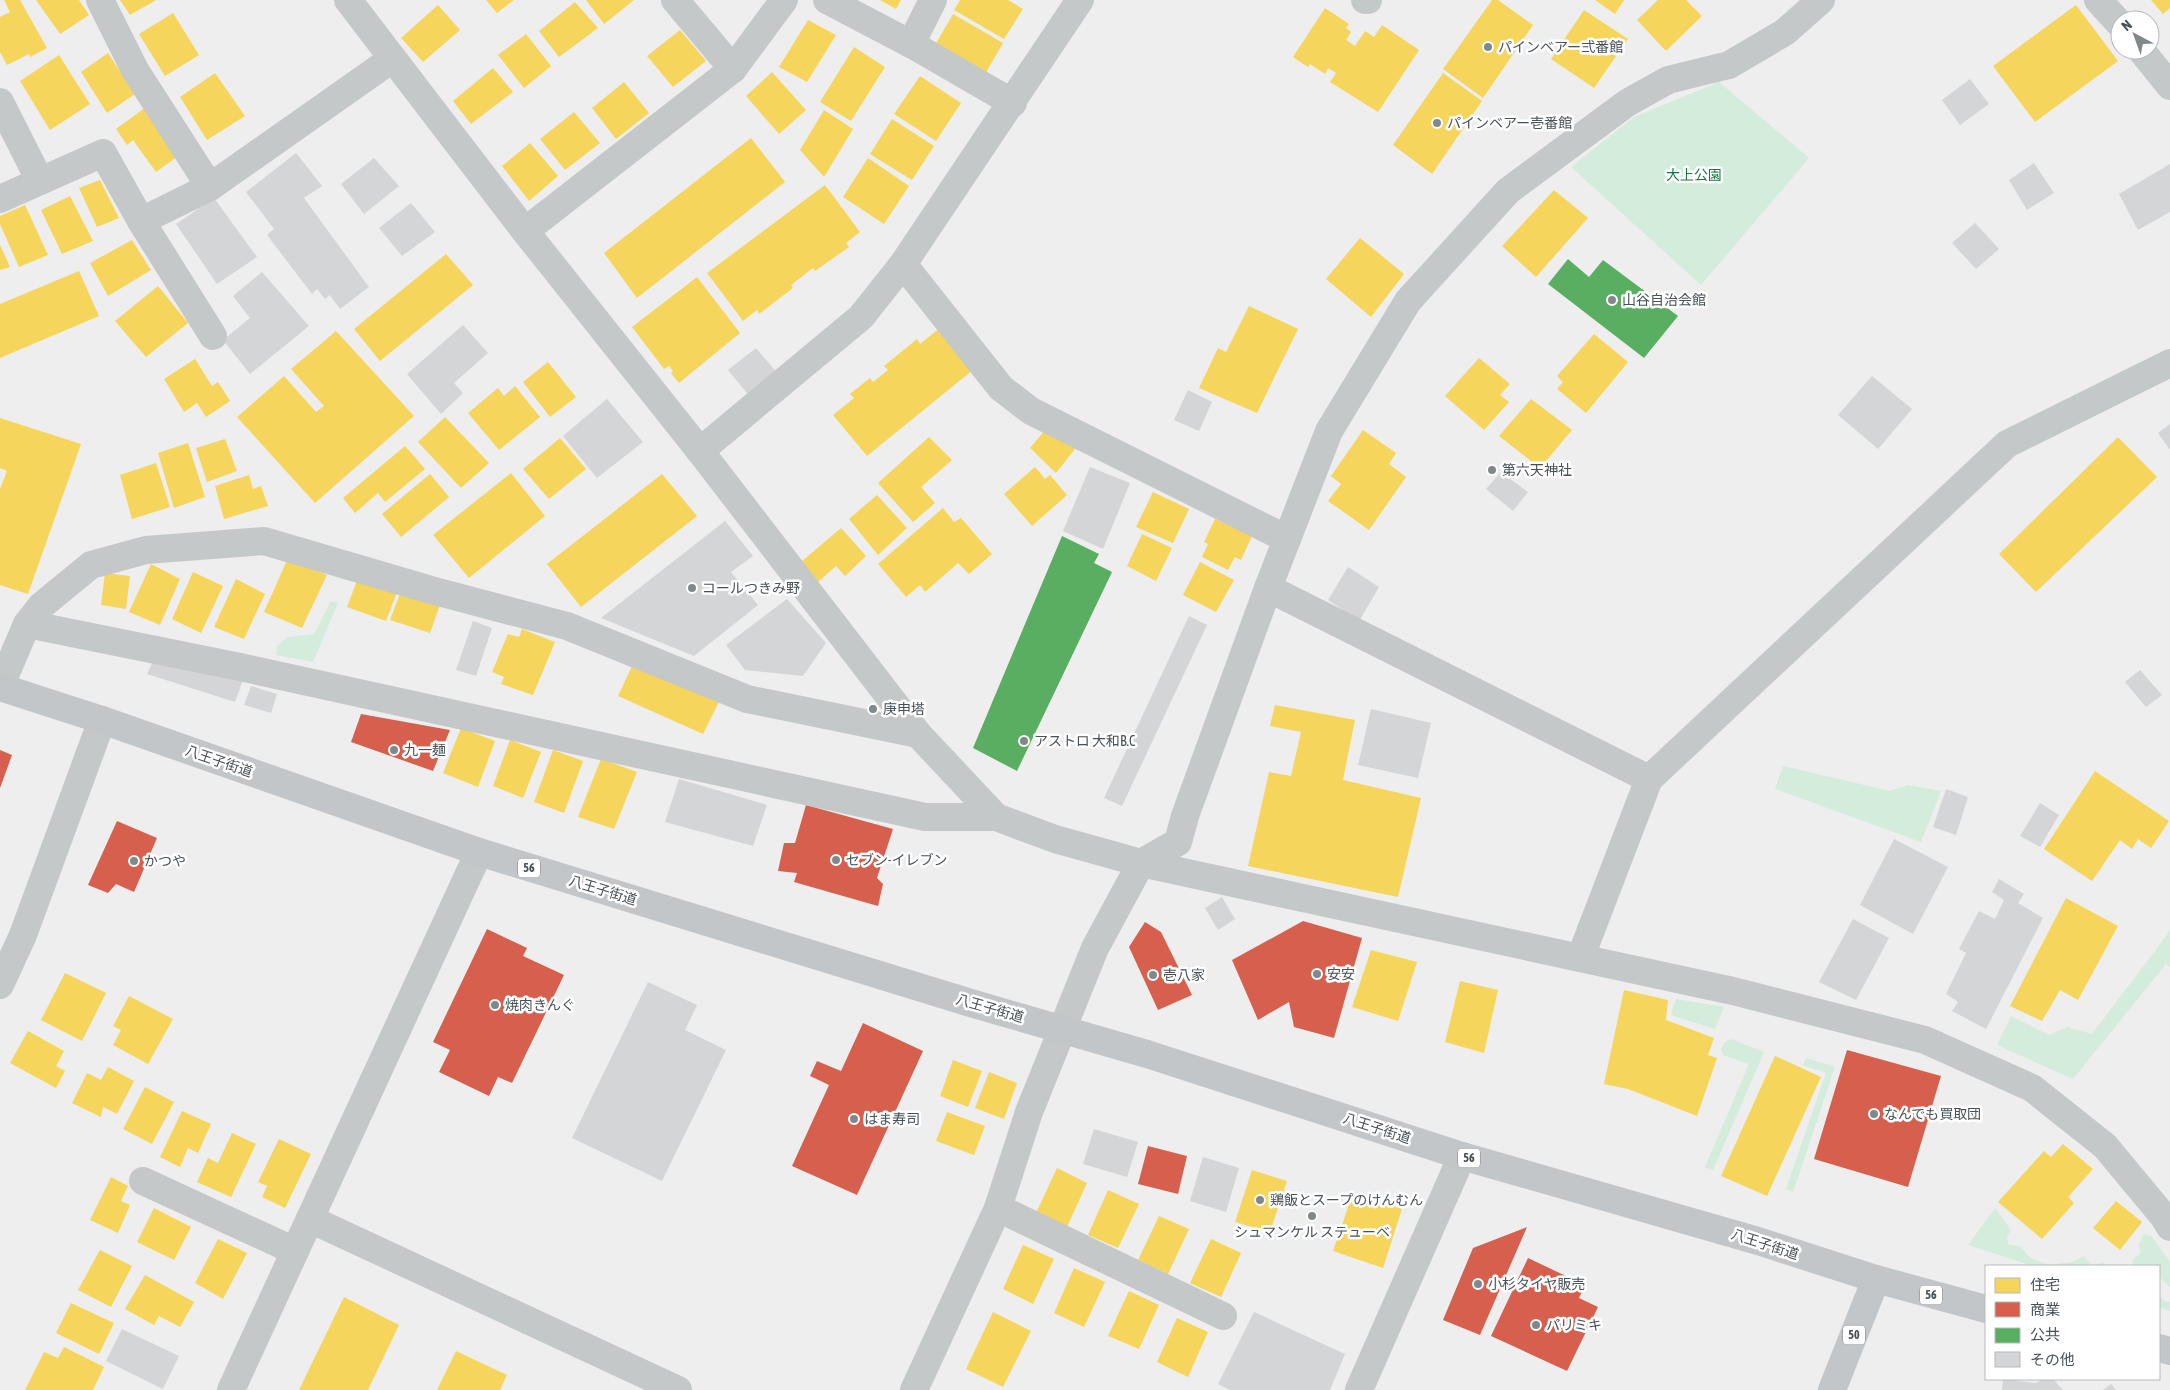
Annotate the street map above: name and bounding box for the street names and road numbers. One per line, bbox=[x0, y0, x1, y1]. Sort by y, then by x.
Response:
street label: 八王子街道 bbox=[183, 742, 255, 780]
road number: 56 bbox=[518, 858, 540, 878]
street label: 八王子街道 bbox=[567, 872, 639, 908]
street label: 八王子街道 bbox=[954, 991, 1026, 1025]
street label: 八王子街道 bbox=[1341, 1110, 1413, 1146]
road number: 56 bbox=[1458, 1148, 1480, 1168]
street label: 八王子街道 bbox=[1729, 1226, 1801, 1262]
road number: 56 bbox=[1920, 1286, 1942, 1304]
road number: 50 bbox=[1843, 1326, 1865, 1344]

